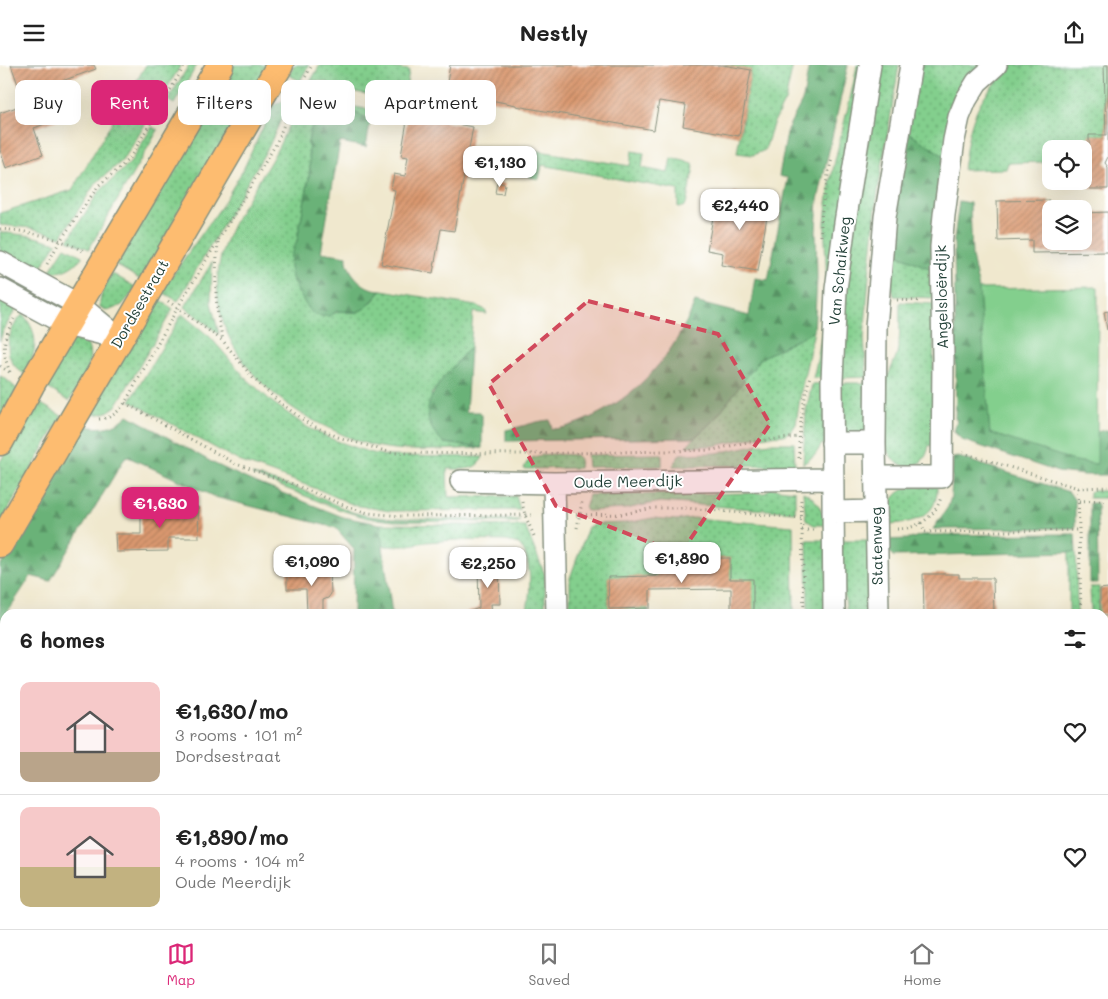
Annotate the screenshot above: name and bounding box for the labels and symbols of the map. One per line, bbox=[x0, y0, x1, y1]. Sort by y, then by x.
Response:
pin: €1,130 bbox=[459, 145, 541, 188]
pin: €2,440 bbox=[699, 189, 781, 231]
street label: Van Schaikweg bbox=[823, 215, 855, 326]
street label: Angelsloërdijk bbox=[930, 245, 952, 349]
street label: Dordsestraat bbox=[106, 255, 173, 352]
street label: Oude Meerdijk bbox=[573, 470, 683, 492]
pin: €1,630 bbox=[119, 487, 201, 529]
street label: Statenweg bbox=[865, 506, 887, 585]
pin: €1,890 bbox=[641, 541, 723, 584]
pin: €1,090 bbox=[271, 545, 353, 587]
pin: €2,250 bbox=[447, 547, 529, 589]

